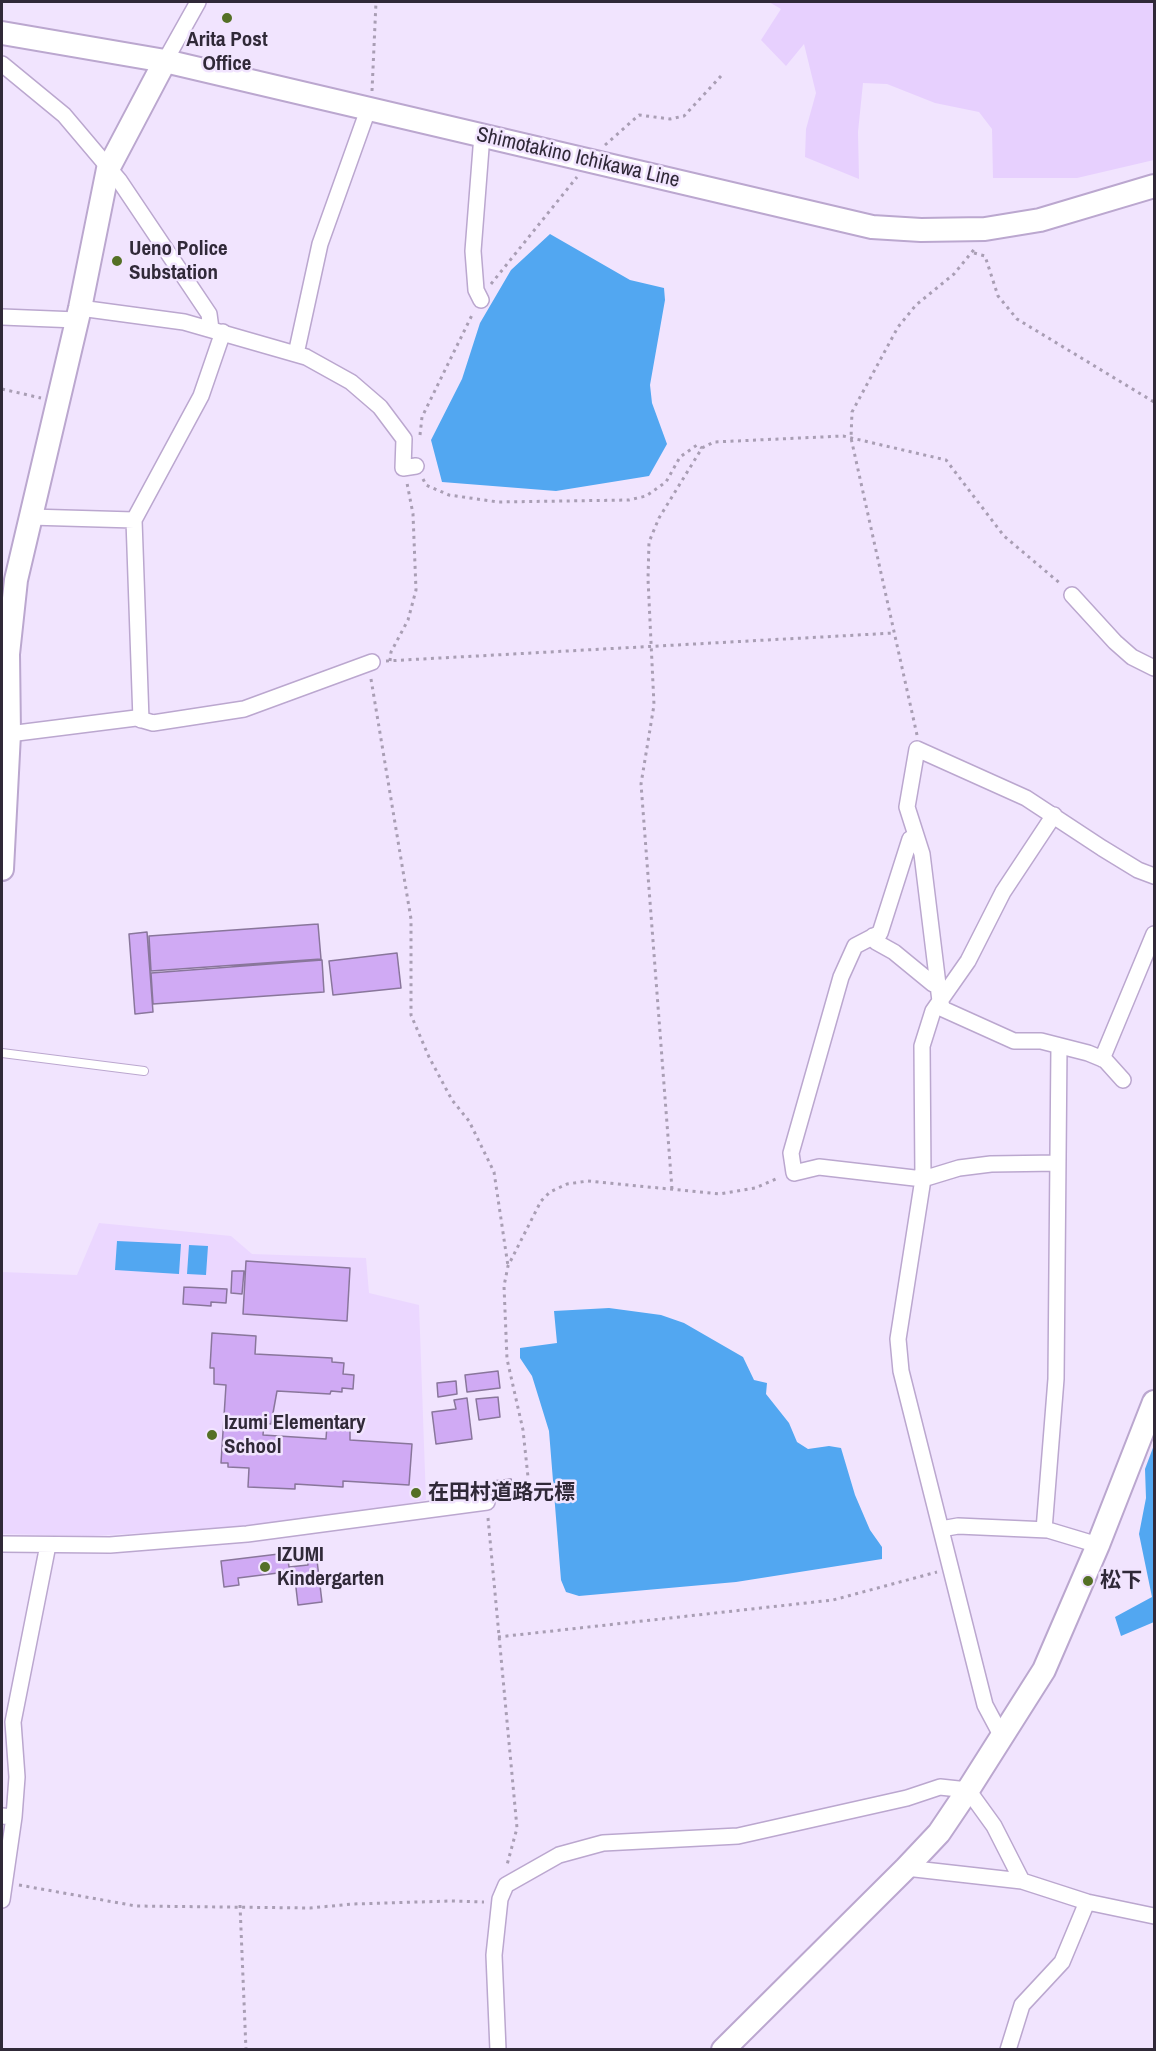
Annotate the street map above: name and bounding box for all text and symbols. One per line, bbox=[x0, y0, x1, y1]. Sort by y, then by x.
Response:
marker: Arita Post Office bbox=[220, 11, 234, 25]
place label: Arita Post Office bbox=[186, 27, 268, 77]
street label: Shimotakino Ichikawa Line bbox=[474, 122, 682, 194]
place label: Ueno Police Substation bbox=[129, 236, 228, 286]
marker: Ueno Police Substation bbox=[110, 254, 124, 268]
place label: Izumi Elementary School bbox=[224, 1410, 366, 1460]
marker: Izumi Elementary School bbox=[205, 1428, 219, 1442]
place label: 在田村道路元標 bbox=[428, 1480, 575, 1506]
marker: 在田村道路元標 bbox=[409, 1486, 423, 1500]
place label: IZUMI Kindergarten bbox=[277, 1542, 384, 1592]
marker: IZUMI Kindergarten bbox=[258, 1560, 272, 1574]
place label: 松下 bbox=[1100, 1568, 1142, 1594]
marker: 松下 bbox=[1081, 1574, 1095, 1588]

